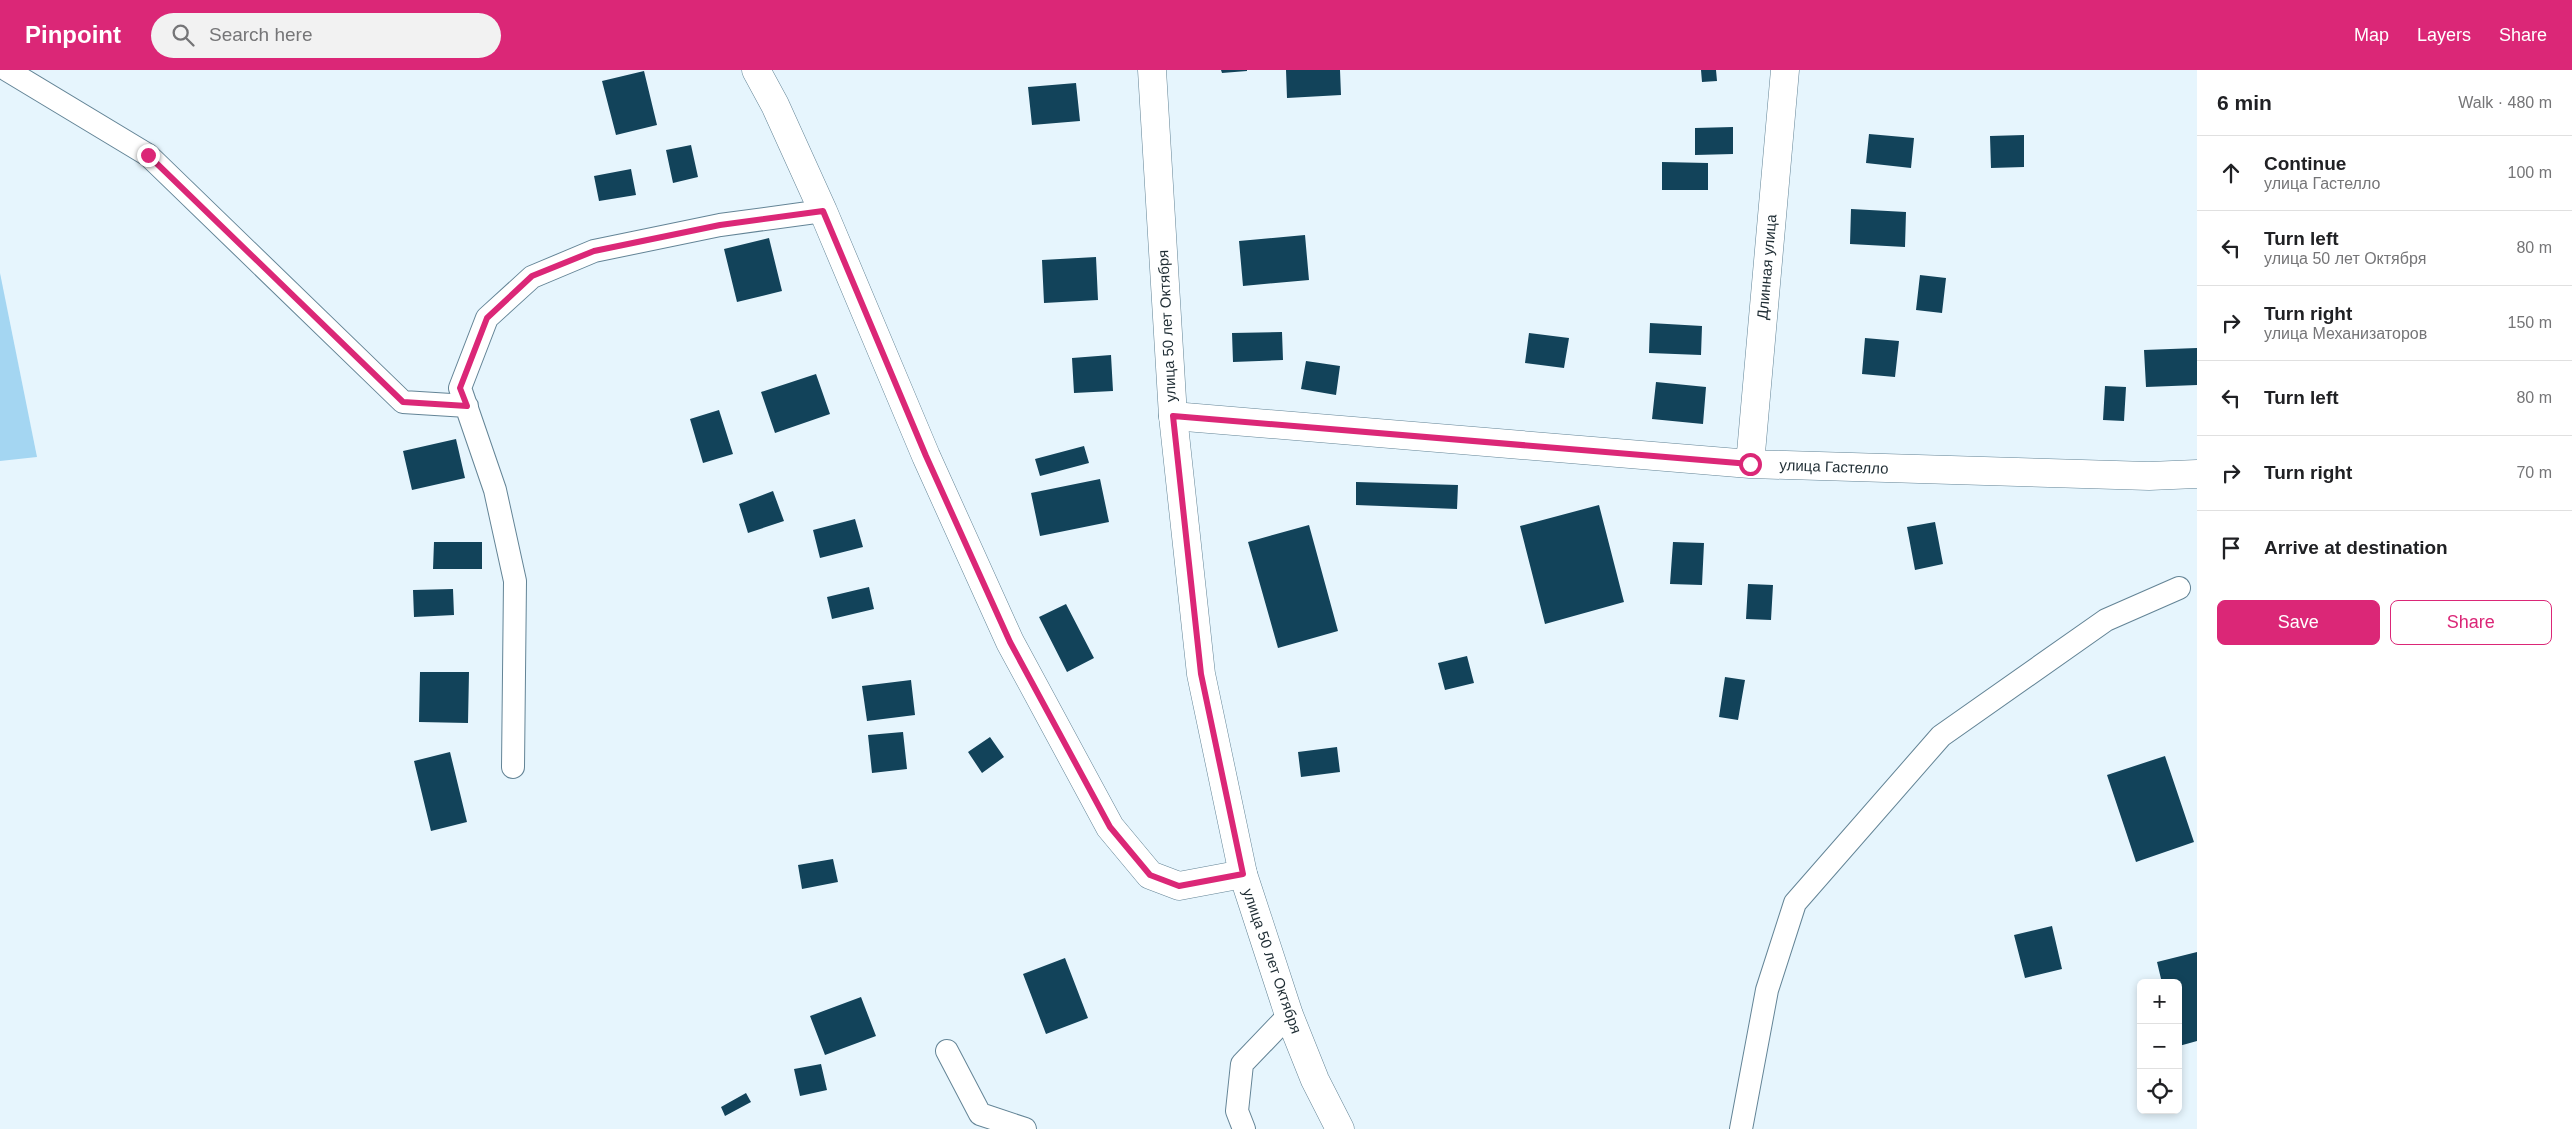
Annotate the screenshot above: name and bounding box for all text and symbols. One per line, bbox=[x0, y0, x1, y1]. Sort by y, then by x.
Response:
search box bbox=[151, 13, 501, 58]
text: Pinpoint bbox=[25, 21, 121, 48]
icon: search bbox=[169, 21, 197, 49]
text: Search here bbox=[209, 24, 313, 45]
text: Map bbox=[2354, 25, 2389, 45]
text: Layers bbox=[2417, 25, 2471, 45]
text: Share bbox=[2499, 25, 2547, 45]
text: 6 min bbox=[2217, 91, 2272, 114]
text: Walk · 480 m bbox=[2458, 94, 2552, 111]
route end bbox=[137, 144, 160, 167]
text: Continue bbox=[2264, 153, 2346, 174]
icon: ahead bbox=[2217, 159, 2245, 187]
text: 100 m bbox=[2508, 164, 2552, 181]
text: улица Гастелло bbox=[2264, 175, 2380, 192]
street label: Длинная улица bbox=[1753, 213, 1780, 320]
text: Turn left bbox=[2264, 228, 2339, 249]
icon: left bbox=[2217, 234, 2245, 262]
text: 80 m bbox=[2516, 239, 2552, 256]
street label: улица 50 лет Октября bbox=[1154, 250, 1179, 402]
text: улица 50 лет Октября bbox=[2264, 250, 2426, 267]
text: Turn right bbox=[2264, 303, 2352, 324]
icon: right bbox=[2217, 309, 2245, 337]
text: 150 m bbox=[2508, 314, 2552, 331]
text: улица Механизаторов bbox=[2264, 325, 2427, 342]
icon: left bbox=[2217, 384, 2245, 412]
text: Turn left bbox=[2264, 387, 2339, 408]
text: 80 m bbox=[2516, 389, 2552, 406]
route start bbox=[1739, 453, 1762, 476]
street label: улица Гастелло bbox=[1779, 456, 1889, 477]
icon: right bbox=[2217, 459, 2245, 487]
text: Turn right bbox=[2264, 462, 2352, 483]
text: 70 m bbox=[2516, 464, 2552, 481]
icon: arrive bbox=[2217, 534, 2245, 562]
text: Arrive at destination bbox=[2264, 537, 2448, 558]
button: Save bbox=[2217, 600, 2380, 645]
button: Share bbox=[2390, 600, 2552, 645]
street label: улица 50 лет Октября bbox=[1240, 886, 1305, 1036]
map controls bbox=[2137, 979, 2182, 1114]
button: + bbox=[2137, 979, 2182, 1024]
button: − bbox=[2137, 1024, 2182, 1069]
button: locate bbox=[2137, 1069, 2182, 1114]

